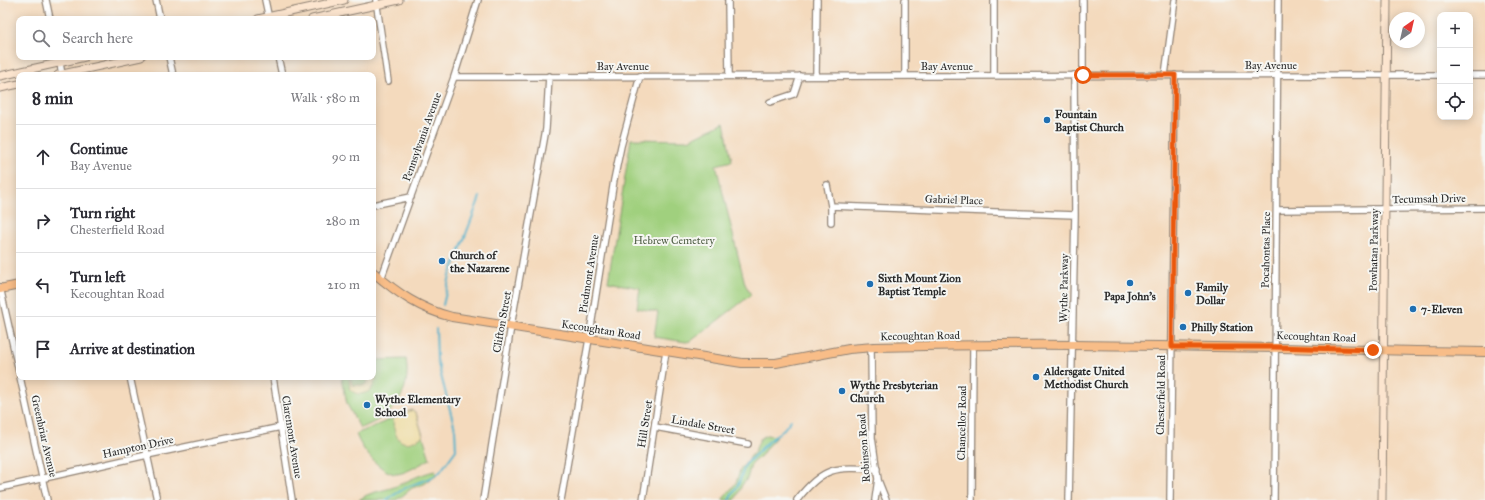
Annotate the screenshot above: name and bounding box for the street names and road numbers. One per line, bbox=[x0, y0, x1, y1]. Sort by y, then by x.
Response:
street label: Bay Avenue bbox=[1245, 59, 1298, 72]
street label: Bay Avenue bbox=[597, 60, 650, 73]
street label: Bay Avenue bbox=[921, 60, 974, 73]
street label: Pennsylvania Avenue bbox=[400, 91, 444, 183]
street label: Gabriel Place bbox=[925, 192, 984, 208]
street label: Tecumsah Drive bbox=[1392, 192, 1466, 206]
street label: Powhatan Parkway bbox=[1367, 208, 1381, 292]
street label: Pocahontas Place bbox=[1259, 211, 1273, 288]
street label: Piedmont Avenue bbox=[576, 233, 602, 314]
street label: Wythe Parkway bbox=[1057, 252, 1071, 323]
street label: Clifton Street bbox=[490, 290, 514, 354]
street label: Kecoughtan Road bbox=[561, 317, 642, 343]
street label: Kecoughtan Road bbox=[880, 329, 961, 343]
street label: Kecoughtan Road bbox=[1276, 329, 1357, 345]
street label: Chesterfield Road bbox=[1154, 354, 1168, 435]
street label: Chancellor Road bbox=[955, 385, 969, 461]
street label: Greenbriar Avenue bbox=[28, 394, 60, 479]
street label: Claremont Avenue bbox=[279, 395, 305, 480]
street label: Hill Street bbox=[635, 399, 655, 449]
street label: Lindale Street bbox=[670, 413, 736, 437]
street label: Robinson Road bbox=[855, 413, 873, 483]
street label: Hampton Drive bbox=[101, 433, 175, 461]

